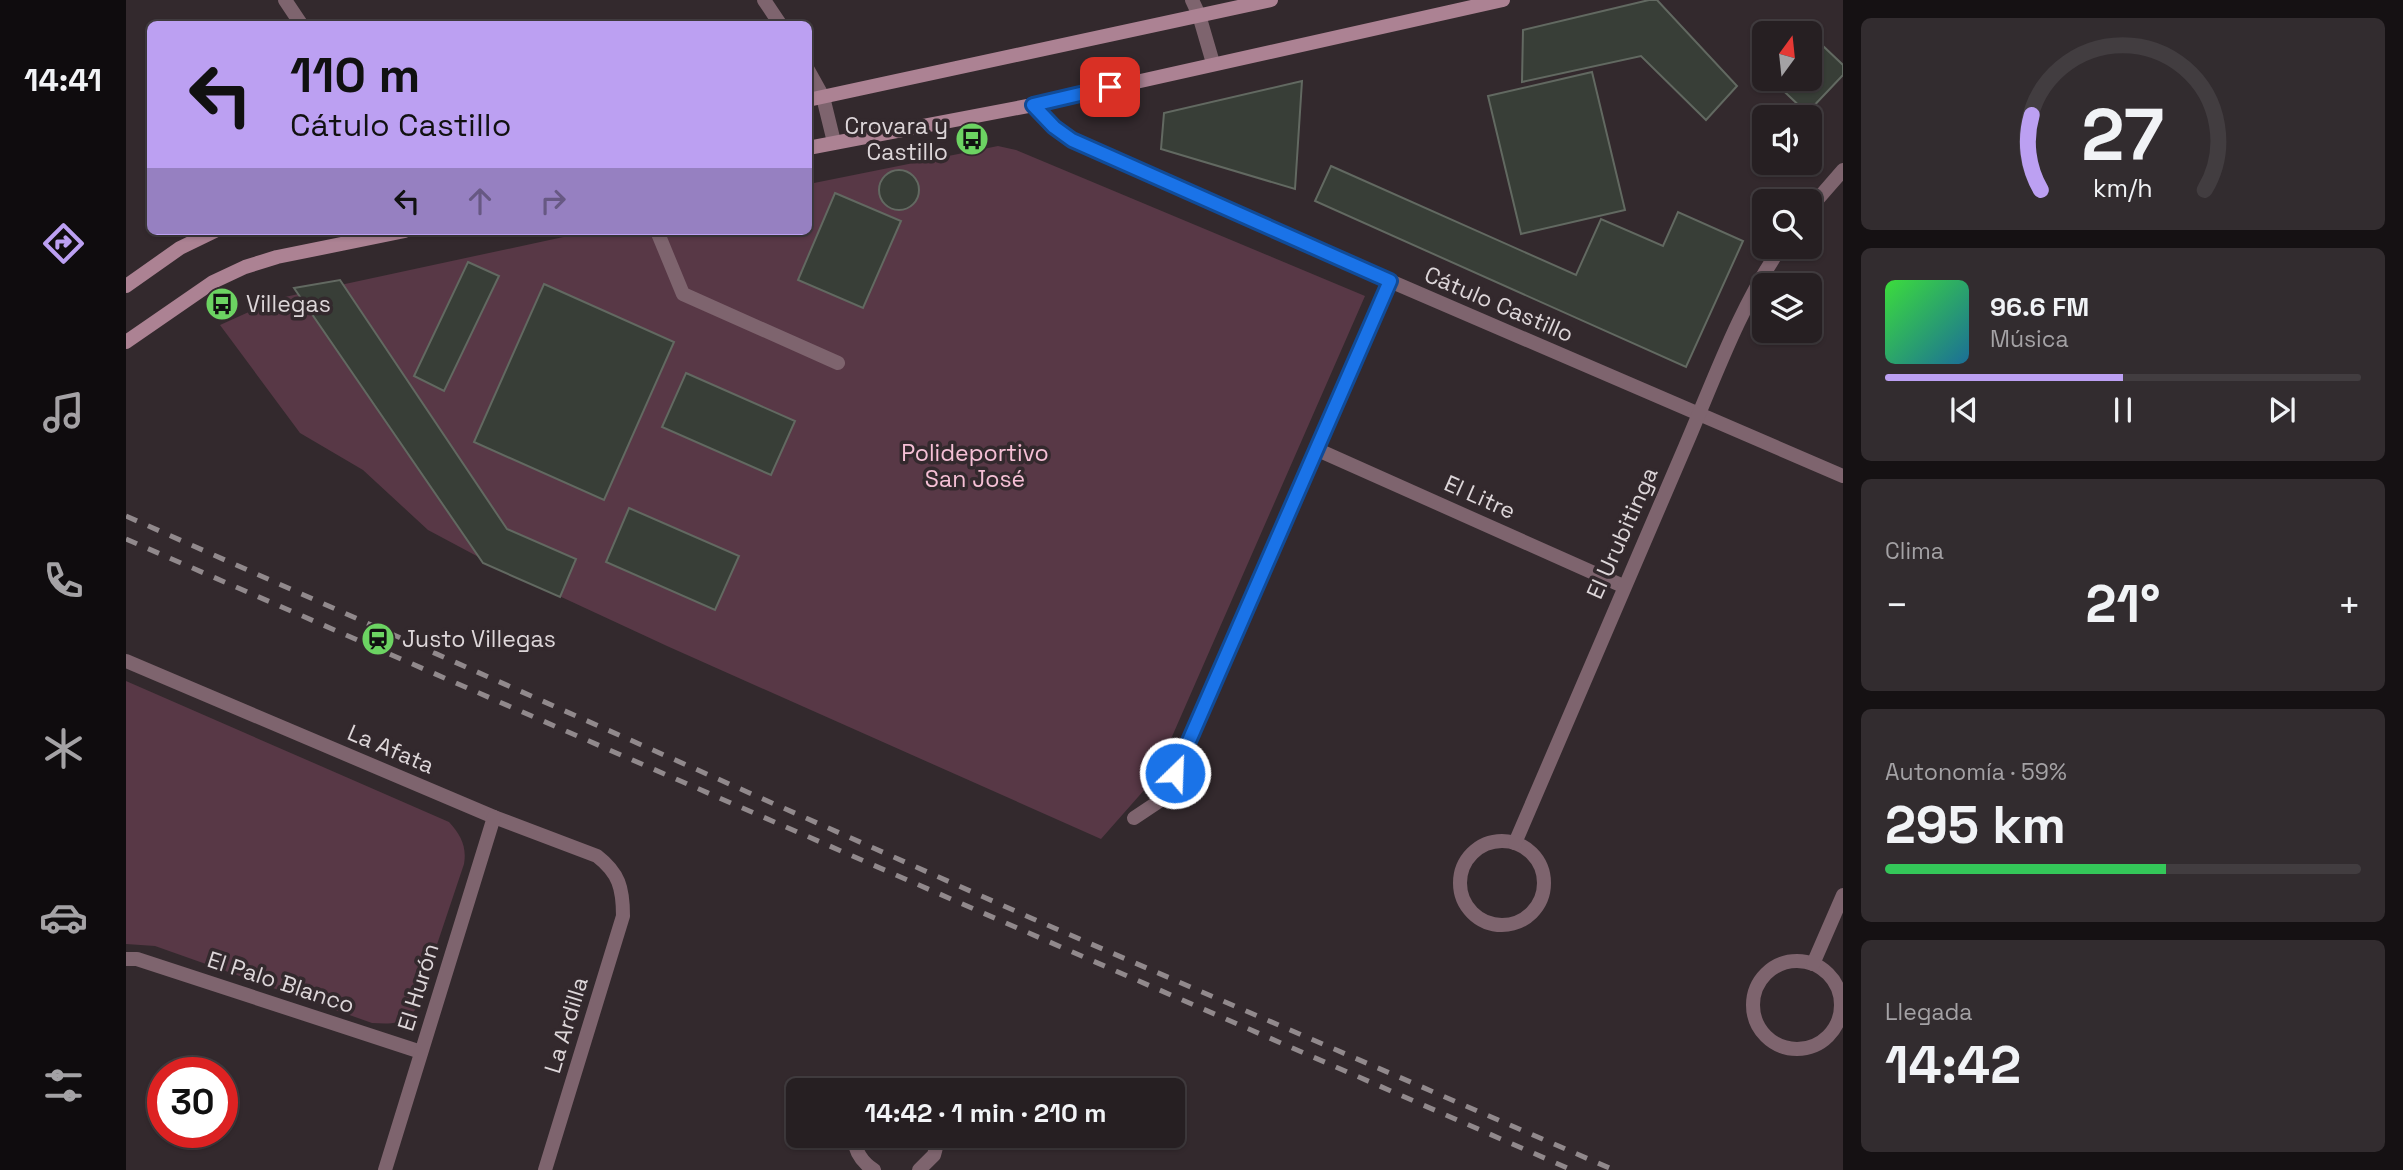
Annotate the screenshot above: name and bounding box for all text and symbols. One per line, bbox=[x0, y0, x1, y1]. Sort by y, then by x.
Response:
north arrow bbox=[1752, 21, 1822, 91]
map controls bbox=[1752, 21, 1822, 343]
text: 110 m bbox=[290, 44, 420, 106]
icon: left bbox=[175, 49, 266, 140]
pin bbox=[1080, 57, 1140, 117]
text: 14:41 bbox=[24, 60, 102, 100]
icon: arrive bbox=[1091, 68, 1129, 106]
text: 27 bbox=[2082, 89, 2164, 182]
text: Cátulo Castillo bbox=[290, 105, 511, 145]
button: sound bbox=[1752, 105, 1822, 175]
place label: Crovara y Castillo bbox=[844, 111, 948, 167]
bus stop icon: Crovara y Castillo bbox=[953, 120, 991, 158]
text: km/h bbox=[2093, 172, 2153, 204]
icon: left bbox=[388, 182, 426, 220]
icon: ahead bbox=[461, 182, 499, 220]
icon: right bbox=[534, 182, 572, 220]
button: search bbox=[1752, 189, 1822, 259]
icon: directions bbox=[39, 219, 88, 268]
street label: Cátulo Castillo bbox=[1420, 259, 1578, 349]
button: layers bbox=[1752, 273, 1822, 343]
bus stop icon: Villegas bbox=[203, 285, 241, 323]
place label: Villegas bbox=[246, 289, 331, 319]
text: 96.6 FM bbox=[1990, 290, 2089, 324]
text: Música bbox=[1990, 324, 2069, 354]
icon: music bbox=[39, 388, 88, 437]
icon: previous bbox=[1945, 391, 1983, 429]
icon: pause bbox=[2104, 391, 2142, 429]
icon: next bbox=[2263, 391, 2301, 429]
park label: Polideportivo San José bbox=[901, 438, 1049, 494]
street label: El Urubitinga bbox=[1580, 462, 1664, 604]
street label: El Litre bbox=[1440, 468, 1520, 526]
text: Clima bbox=[1885, 536, 1944, 566]
icon: phone bbox=[39, 556, 88, 605]
text: 21° bbox=[2086, 571, 2160, 637]
text: − bbox=[1885, 581, 1909, 629]
text: + bbox=[2337, 581, 2361, 629]
station icon: Justo Villegas bbox=[359, 620, 397, 658]
place label: Justo Villegas bbox=[402, 624, 556, 654]
street label: La Afata bbox=[343, 717, 439, 781]
icon: climate bbox=[39, 724, 88, 773]
position arrow bbox=[1138, 736, 1212, 810]
text: Autonomía · 59% bbox=[1885, 757, 2067, 787]
text: 295 km bbox=[1885, 792, 2066, 858]
icon: car bbox=[39, 893, 88, 942]
street label: El Hurón bbox=[390, 939, 446, 1035]
street label: El Palo Blanco bbox=[204, 944, 358, 1020]
street label: La Ardilla bbox=[537, 973, 595, 1077]
text: Llegada bbox=[1885, 997, 1973, 1027]
text: 14:42 bbox=[1885, 1032, 2021, 1098]
speed limit sign: 30 bbox=[147, 1057, 238, 1148]
icon: filters bbox=[39, 1061, 88, 1110]
text: 14:42 · 1 min · 210 m bbox=[864, 1096, 1107, 1130]

